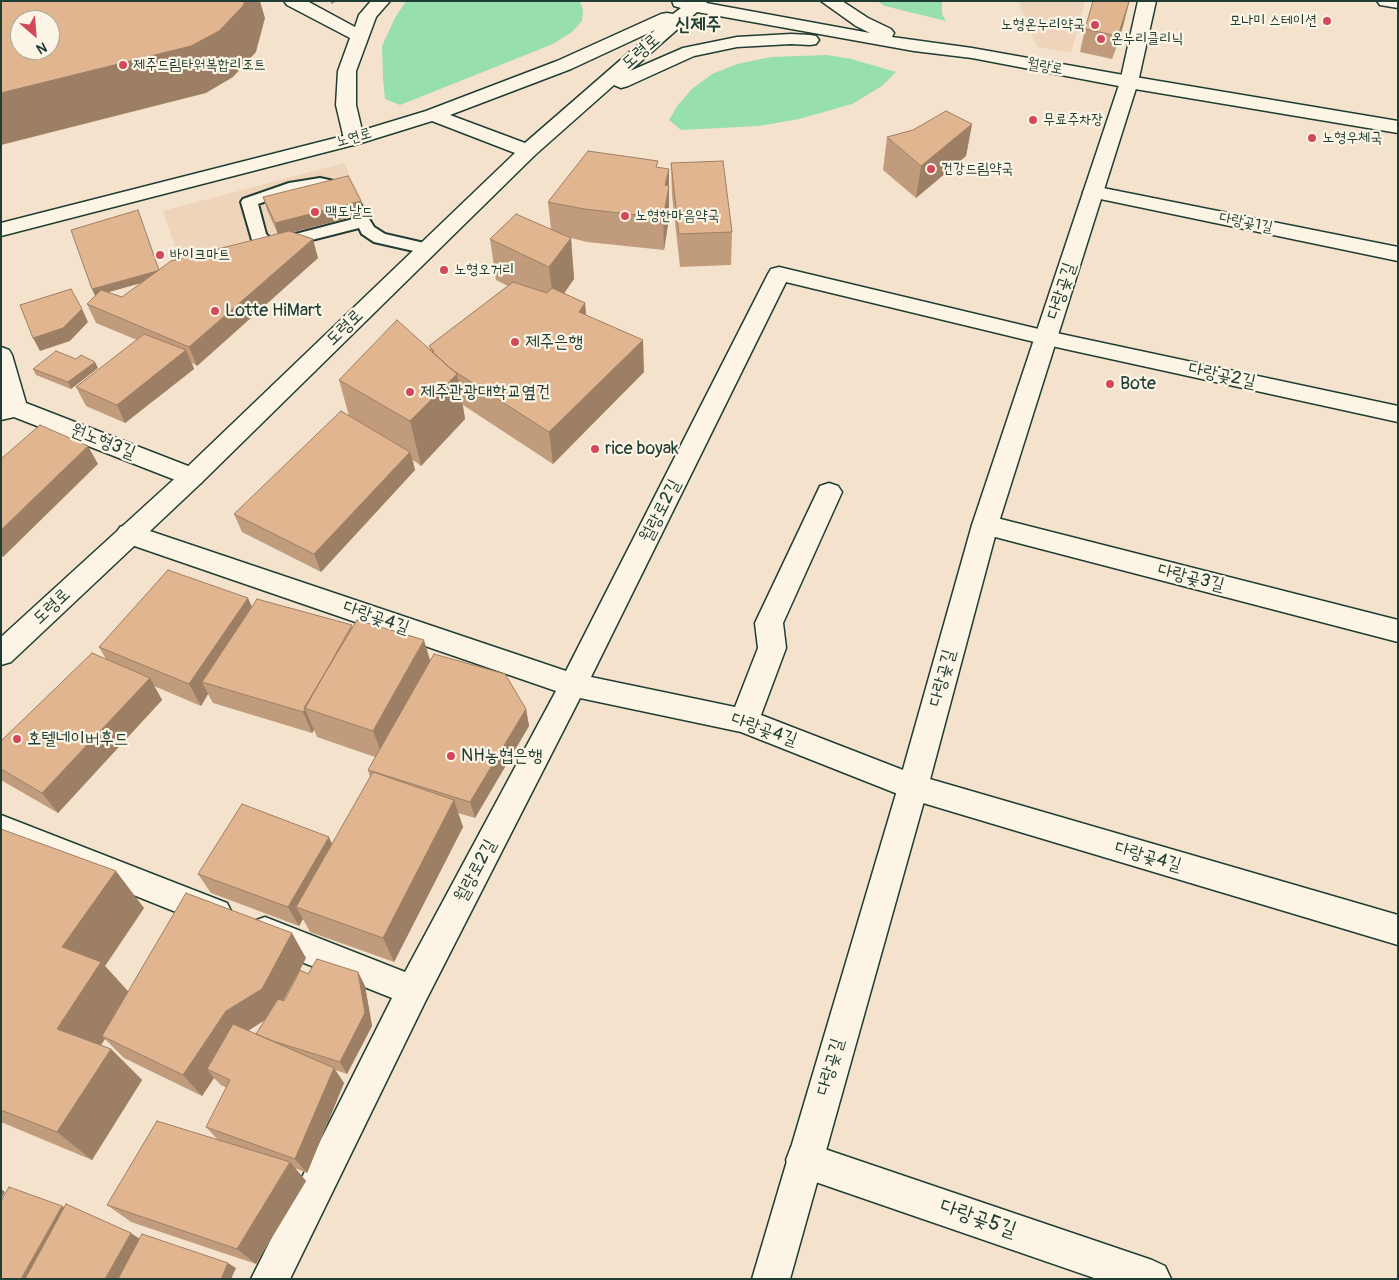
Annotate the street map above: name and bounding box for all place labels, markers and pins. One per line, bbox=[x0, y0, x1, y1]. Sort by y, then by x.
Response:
place label: 모나미 스테이션 bbox=[1229, 12, 1317, 30]
marker: 모나미 스테이션 bbox=[1321, 15, 1333, 27]
place label: 노형온누리약국 bbox=[1001, 16, 1085, 34]
marker: 노형온누리약국 bbox=[1089, 19, 1101, 31]
place label: 온누리클리닉 bbox=[1111, 30, 1183, 48]
marker: 온누리클리닉 bbox=[1095, 33, 1107, 45]
place label: 제주드림타워복합리조트 bbox=[133, 56, 266, 74]
marker: 제주드림타워복합리조트 bbox=[117, 59, 129, 71]
place label: 무료주차장 bbox=[1043, 111, 1103, 129]
marker: 무료주차장 bbox=[1027, 114, 1039, 126]
place label: 노형우체국 bbox=[1322, 129, 1382, 147]
marker: 노형우체국 bbox=[1306, 132, 1318, 144]
place label: 건강드림약국 bbox=[941, 160, 1013, 178]
marker: 건강드림약국 bbox=[925, 163, 937, 175]
place label: 맥도날드 bbox=[325, 203, 373, 221]
marker: 맥도날드 bbox=[309, 206, 321, 218]
place label: 노형한마음약국 bbox=[635, 207, 719, 225]
marker: 노형한마음약국 bbox=[619, 210, 631, 222]
place label: 바이크마트 bbox=[170, 246, 230, 264]
marker: 바이크마트 bbox=[154, 249, 166, 261]
place label: 노형오거리 bbox=[454, 261, 514, 279]
marker: 노형오거리 bbox=[438, 264, 450, 276]
place label: Lotte HiMart bbox=[225, 300, 322, 322]
marker: Lotte HiMart bbox=[209, 305, 221, 317]
place label: 제주은행 bbox=[525, 331, 583, 353]
marker: 제주은행 bbox=[509, 336, 521, 348]
place label: Bote bbox=[1120, 373, 1156, 395]
marker: Bote bbox=[1104, 378, 1116, 390]
place label: 제주관광대학교옆건 bbox=[420, 381, 550, 403]
marker: 제주관광대학교옆건 bbox=[404, 386, 416, 398]
place label: rice boyak bbox=[605, 438, 679, 460]
marker: rice boyak bbox=[589, 443, 601, 455]
place label: 호텔네이버후드 bbox=[27, 728, 128, 750]
marker: 호텔네이버후드 bbox=[11, 733, 23, 745]
place label: NH농협은행 bbox=[461, 745, 542, 767]
marker: NH농협은행 bbox=[445, 750, 457, 762]

